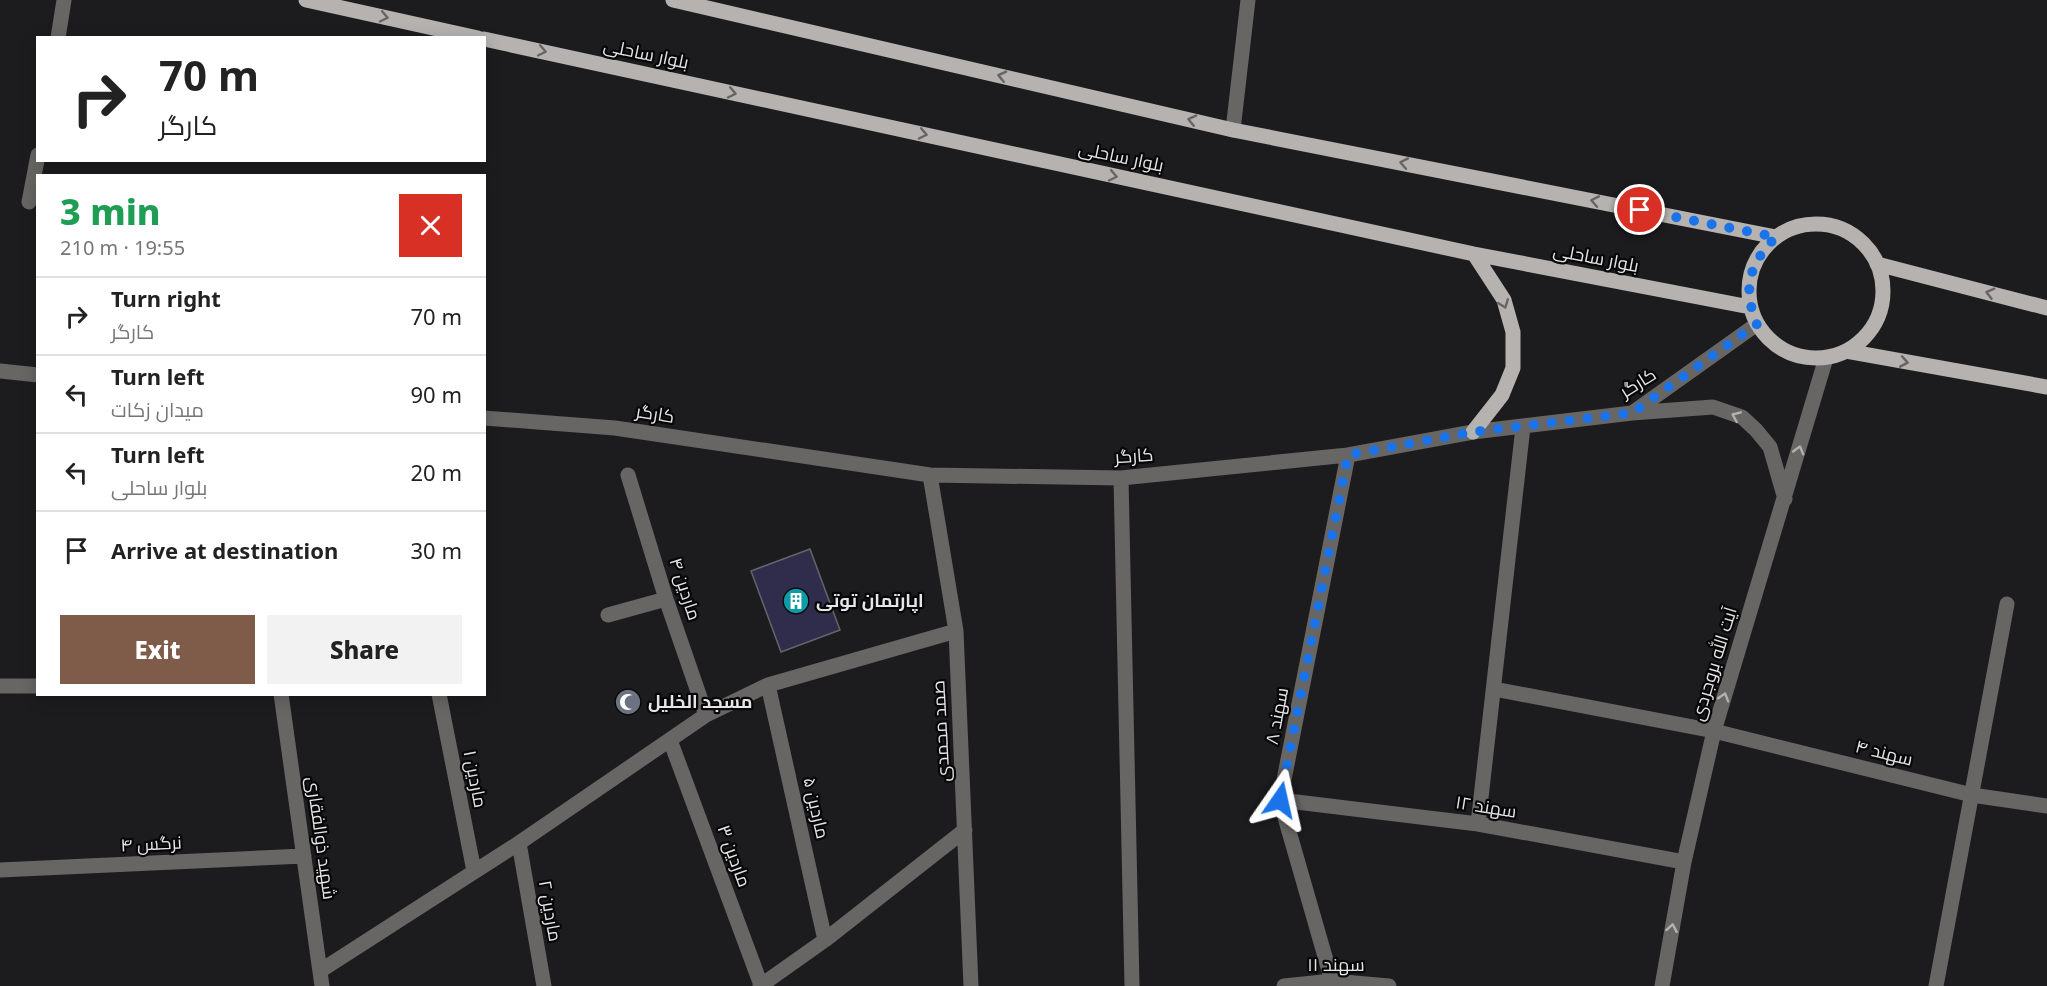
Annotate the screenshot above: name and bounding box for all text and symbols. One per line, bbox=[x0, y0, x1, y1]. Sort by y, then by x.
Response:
one-way arrow bbox=[378, 10, 388, 23]
street label: بلوار ساحلی bbox=[601, 32, 691, 74]
one-way arrow bbox=[536, 44, 546, 57]
text: 70 m bbox=[159, 46, 259, 103]
icon: right bbox=[60, 60, 138, 138]
one-way arrow bbox=[998, 71, 1008, 84]
one-way arrow bbox=[727, 86, 737, 99]
text: کارگر bbox=[159, 106, 217, 143]
one-way arrow bbox=[1188, 115, 1198, 128]
one-way arrow bbox=[917, 127, 927, 140]
street label: بلوار ساحلی bbox=[1076, 135, 1166, 177]
one-way arrow bbox=[1399, 157, 1409, 170]
one-way arrow bbox=[1108, 168, 1118, 181]
pin bbox=[1614, 184, 1665, 235]
text: 3 min bbox=[60, 187, 161, 236]
icon: arrive bbox=[1623, 193, 1656, 226]
button: close bbox=[399, 194, 462, 257]
one-way arrow bbox=[1591, 195, 1601, 208]
text: 210 m · 19:55 bbox=[60, 234, 185, 261]
street label: بلوار ساحلی bbox=[1551, 237, 1641, 277]
text: Turn right bbox=[111, 283, 221, 313]
one-way arrow bbox=[1986, 288, 1996, 301]
one-way arrow bbox=[1497, 298, 1509, 309]
icon: right bbox=[60, 300, 93, 333]
text: 70 m bbox=[411, 301, 462, 331]
text: کارگر bbox=[111, 318, 154, 345]
one-way arrow bbox=[1899, 355, 1909, 367]
text: Turn left bbox=[111, 361, 205, 391]
street label: کارگر bbox=[1614, 362, 1660, 403]
icon: left bbox=[60, 378, 93, 411]
text: 90 m bbox=[411, 379, 462, 409]
text: میدان زکات bbox=[111, 396, 204, 423]
street label: کارگر bbox=[633, 398, 676, 428]
one-way arrow bbox=[1731, 411, 1742, 423]
text: Turn left bbox=[111, 439, 205, 469]
street label: کارگر bbox=[1113, 442, 1154, 468]
one-way arrow bbox=[1792, 445, 1804, 456]
icon: left bbox=[60, 456, 93, 489]
text: 20 m bbox=[411, 457, 462, 487]
text: بلوار ساحلی bbox=[111, 474, 207, 501]
icon: arrive bbox=[60, 534, 93, 567]
text: Arrive at destination bbox=[111, 535, 338, 565]
text: 30 m bbox=[411, 535, 462, 565]
street label: ماردین ۴ bbox=[665, 554, 707, 623]
building icon: اپارتمان توتی bbox=[781, 586, 811, 616]
place label: اپارتمان توتی bbox=[816, 588, 924, 613]
street label: آیت الله بروجردی bbox=[1684, 604, 1742, 724]
button: Exit bbox=[60, 615, 255, 684]
button: Share bbox=[267, 615, 462, 684]
street label: صمد محمدی bbox=[925, 680, 955, 782]
street label: سهند ۸ bbox=[1259, 685, 1293, 746]
mosque icon: مسجد الخلیل bbox=[613, 687, 643, 717]
place label: مسجد الخلیل bbox=[648, 689, 752, 713]
one-way arrow bbox=[1717, 692, 1729, 703]
street label: سهند ۴ bbox=[1853, 733, 1915, 771]
street label: ماردین ۱ bbox=[459, 748, 493, 810]
position arrow bbox=[1248, 768, 1312, 832]
street label: شهید ذوالفقاری bbox=[301, 775, 342, 901]
street label: ماردین ۵ bbox=[798, 775, 836, 841]
street label: سهند ۱۲ bbox=[1454, 789, 1518, 823]
street label: ماردین ۳ bbox=[713, 821, 757, 890]
street label: نرگس ۴ bbox=[120, 829, 182, 857]
street label: ماردین ۲ bbox=[534, 878, 568, 943]
one-way arrow bbox=[1665, 924, 1678, 934]
street label: سهند ۱۱ bbox=[1307, 952, 1365, 976]

